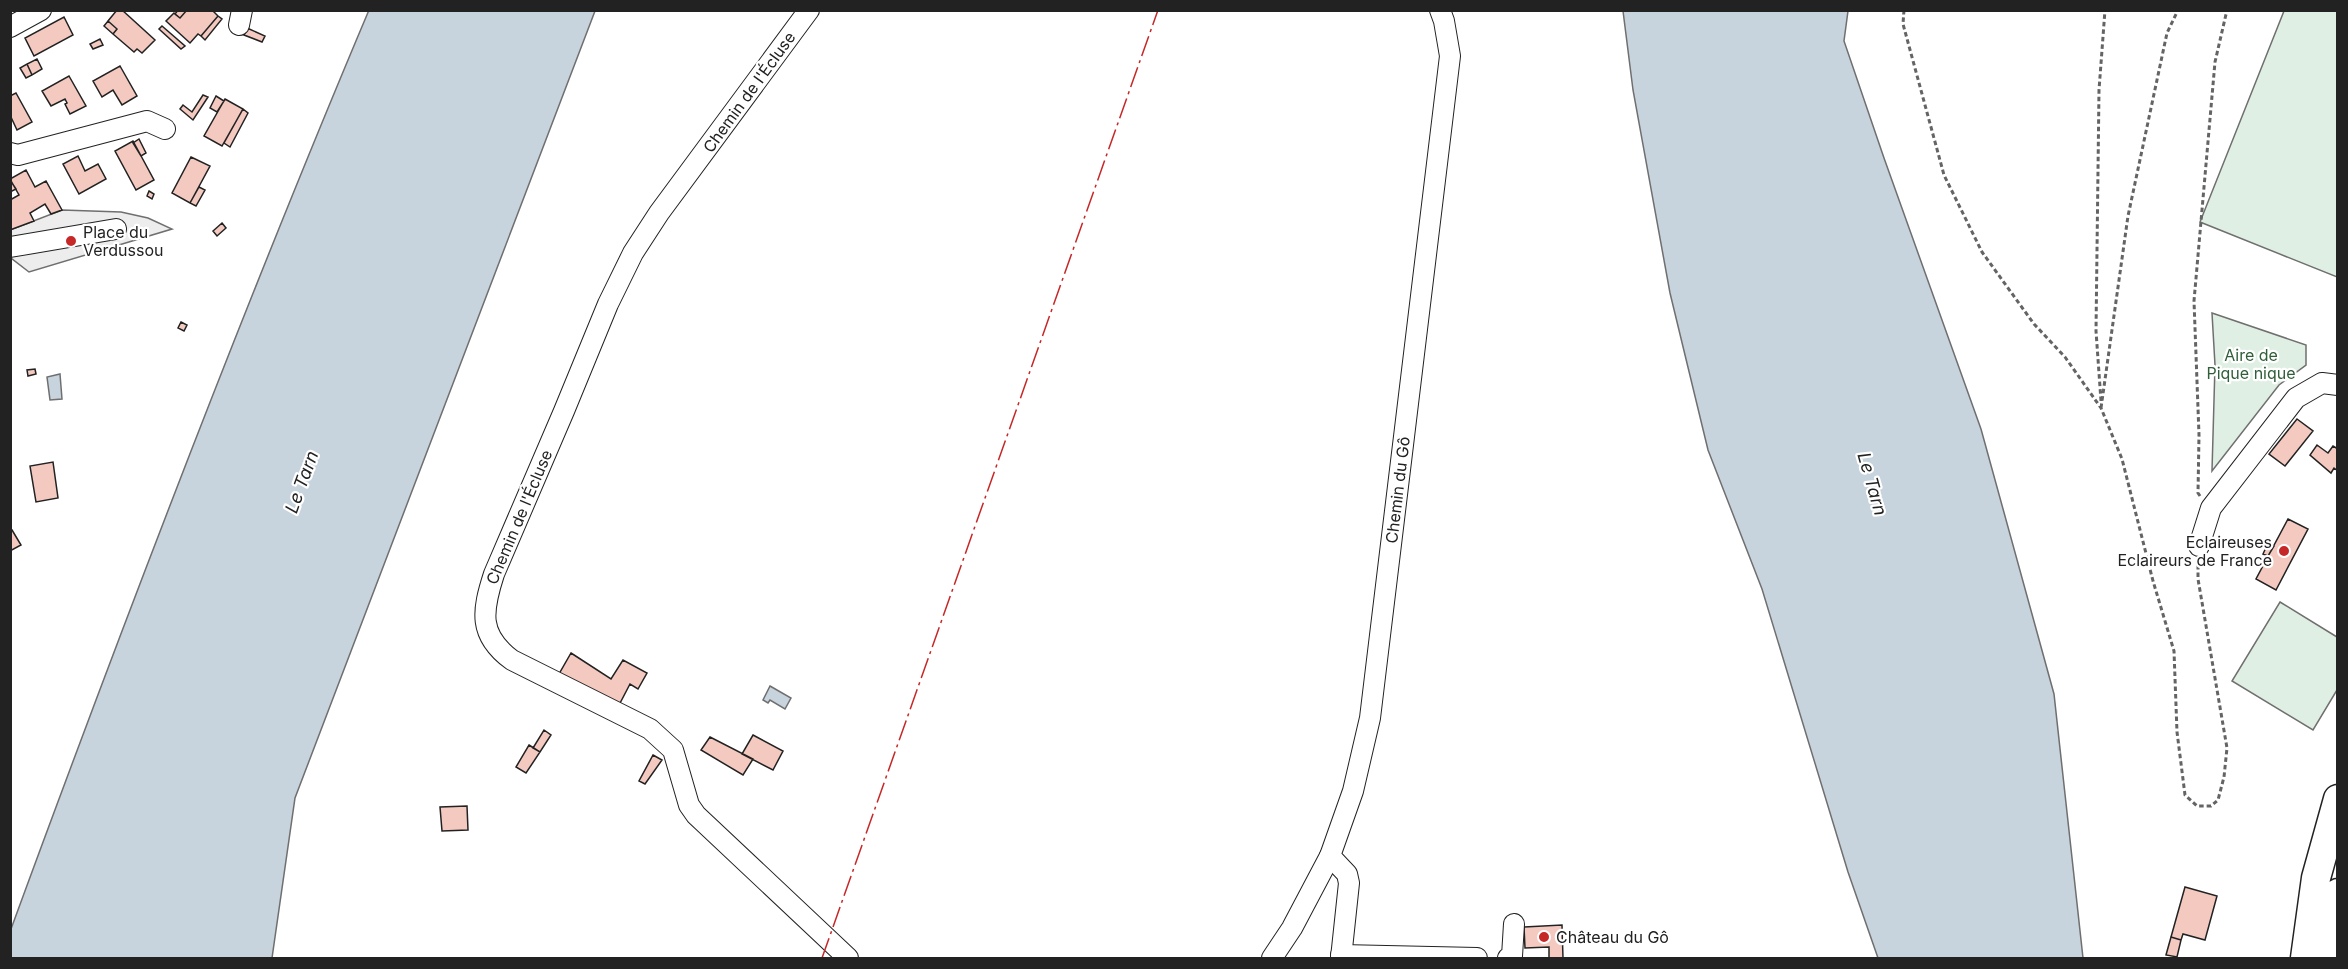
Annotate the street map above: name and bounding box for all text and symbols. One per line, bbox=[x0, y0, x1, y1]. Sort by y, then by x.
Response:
street label: Chemin de l'Écluse bbox=[698, 28, 800, 156]
place label: Place du Verdussou bbox=[83, 222, 164, 260]
marker: Place du Verdussou bbox=[64, 234, 78, 248]
park label: Aire de Pique nique bbox=[2206, 345, 2296, 383]
street label: Chemin du Gô bbox=[1381, 435, 1414, 545]
street label: Chemin de l'Écluse bbox=[482, 447, 556, 587]
water label: Le Tarn bbox=[281, 448, 322, 516]
water label: Le Tarn bbox=[1853, 450, 1891, 518]
place label: Eclaireuses Eclaireurs de France bbox=[2117, 532, 2272, 570]
marker: Eclaireuses Eclaireurs de France bbox=[2277, 544, 2291, 558]
place label: Château du Gô bbox=[1556, 927, 1669, 947]
marker: Château du Gô bbox=[1537, 930, 1551, 944]

